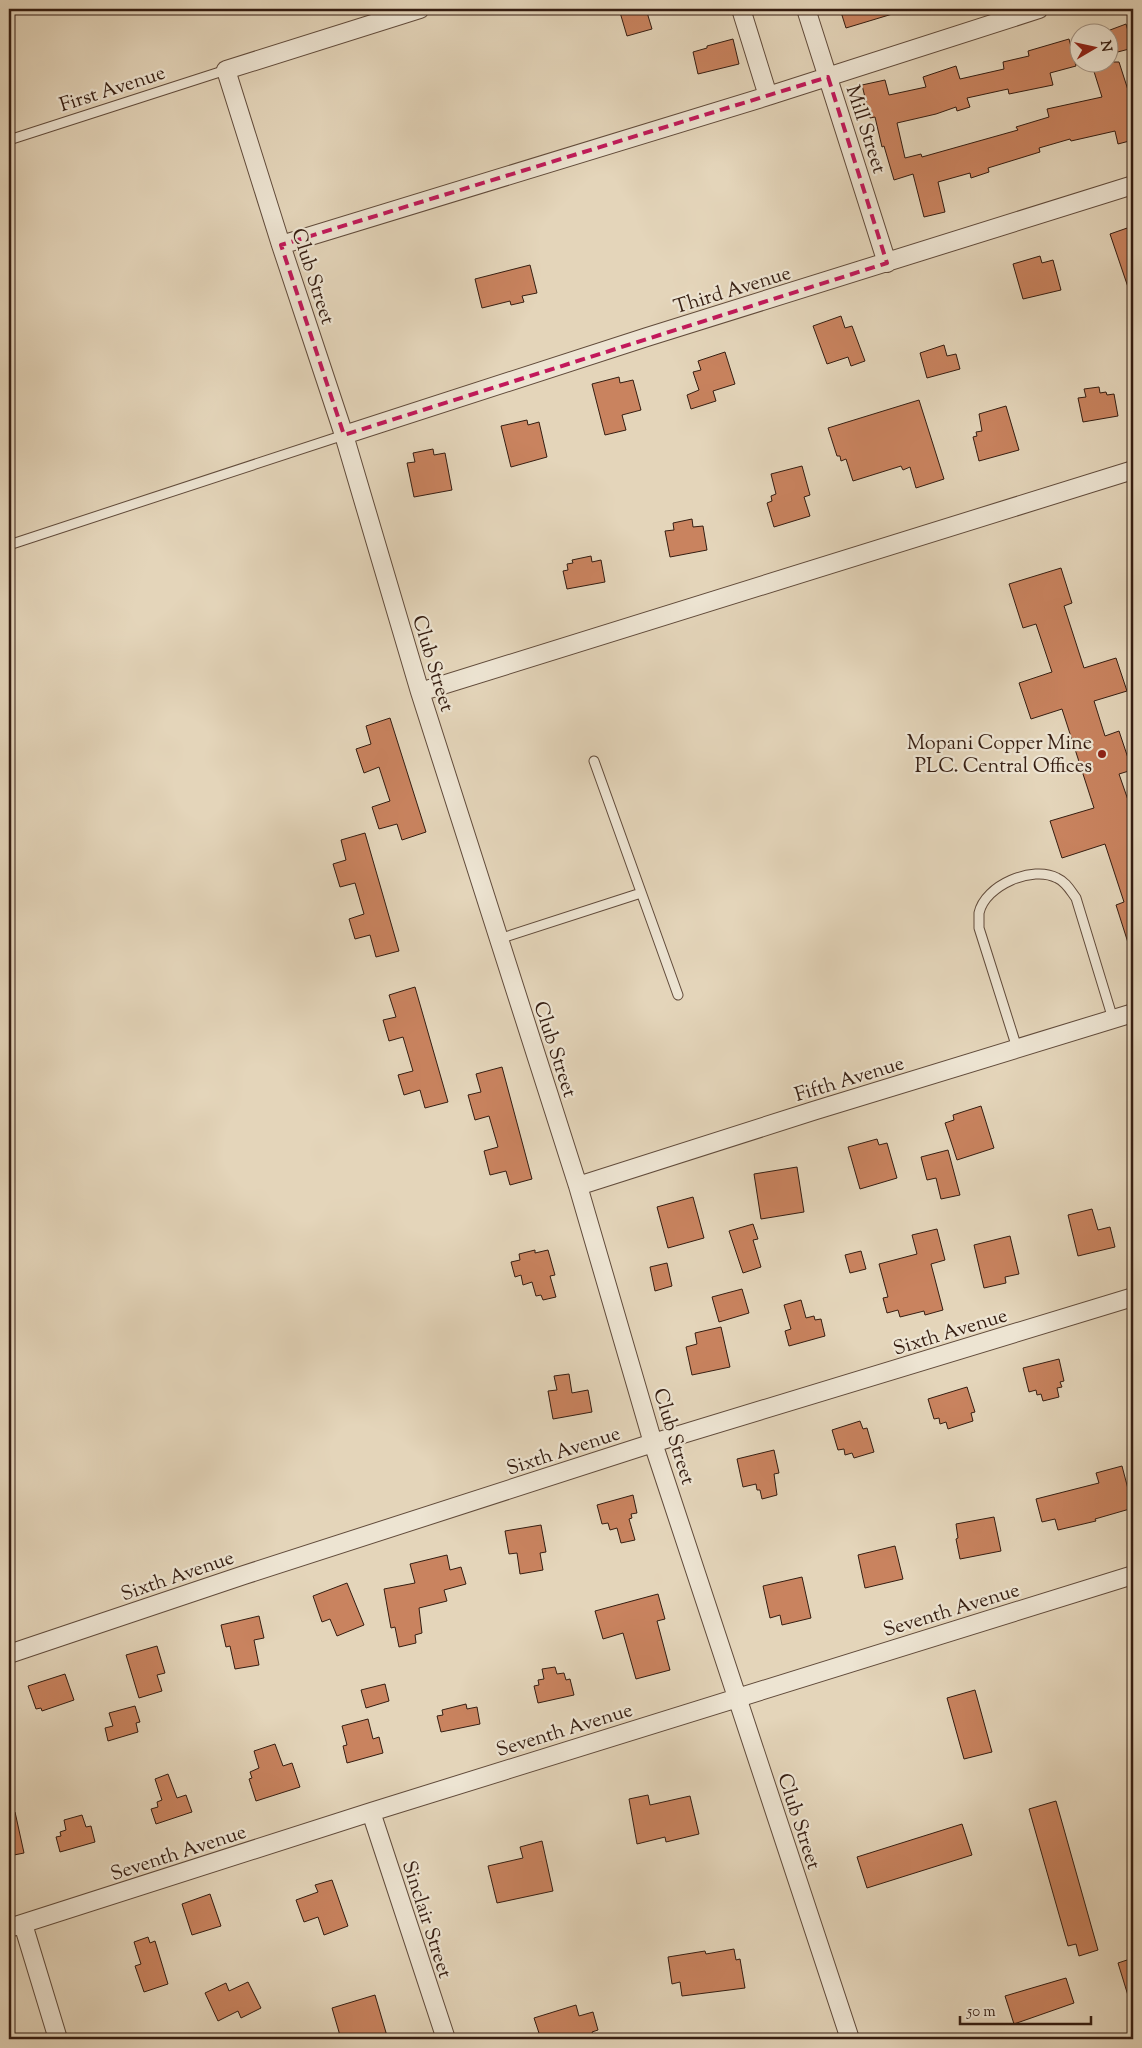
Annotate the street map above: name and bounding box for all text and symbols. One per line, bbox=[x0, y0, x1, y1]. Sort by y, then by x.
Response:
north arrow bbox=[1070, 22, 1120, 72]
text: N bbox=[1094, 39, 1116, 53]
street label: First Avenue bbox=[56, 60, 169, 121]
street label: Mill Street bbox=[837, 82, 893, 178]
street label: Club Street bbox=[282, 225, 341, 329]
street label: Third Avenue bbox=[671, 260, 795, 323]
street label: Club Street bbox=[403, 612, 460, 716]
place label: Mopani Copper Mine PLC. Central Offices bbox=[907, 730, 1092, 782]
marker: Mopani Copper Mine PLC. Central Offices bbox=[1096, 748, 1108, 760]
street label: Club Street bbox=[524, 998, 583, 1102]
street label: Fifth Avenue bbox=[791, 1050, 908, 1111]
street label: Sixth Avenue bbox=[890, 1302, 1011, 1365]
street label: Club Street bbox=[644, 1385, 701, 1489]
street label: Sixth Avenue bbox=[503, 1420, 624, 1484]
street label: Sixth Avenue bbox=[117, 1544, 238, 1610]
street label: Seventh Avenue bbox=[880, 1577, 1024, 1646]
street label: Seventh Avenue bbox=[493, 1697, 637, 1766]
street label: Club Street bbox=[768, 1770, 827, 1874]
street label: Seventh Avenue bbox=[107, 1819, 251, 1890]
street label: Sinclair Street bbox=[393, 1857, 458, 1982]
scale bar bbox=[960, 1993, 1091, 2025]
text: 50 m bbox=[966, 2002, 996, 2023]

